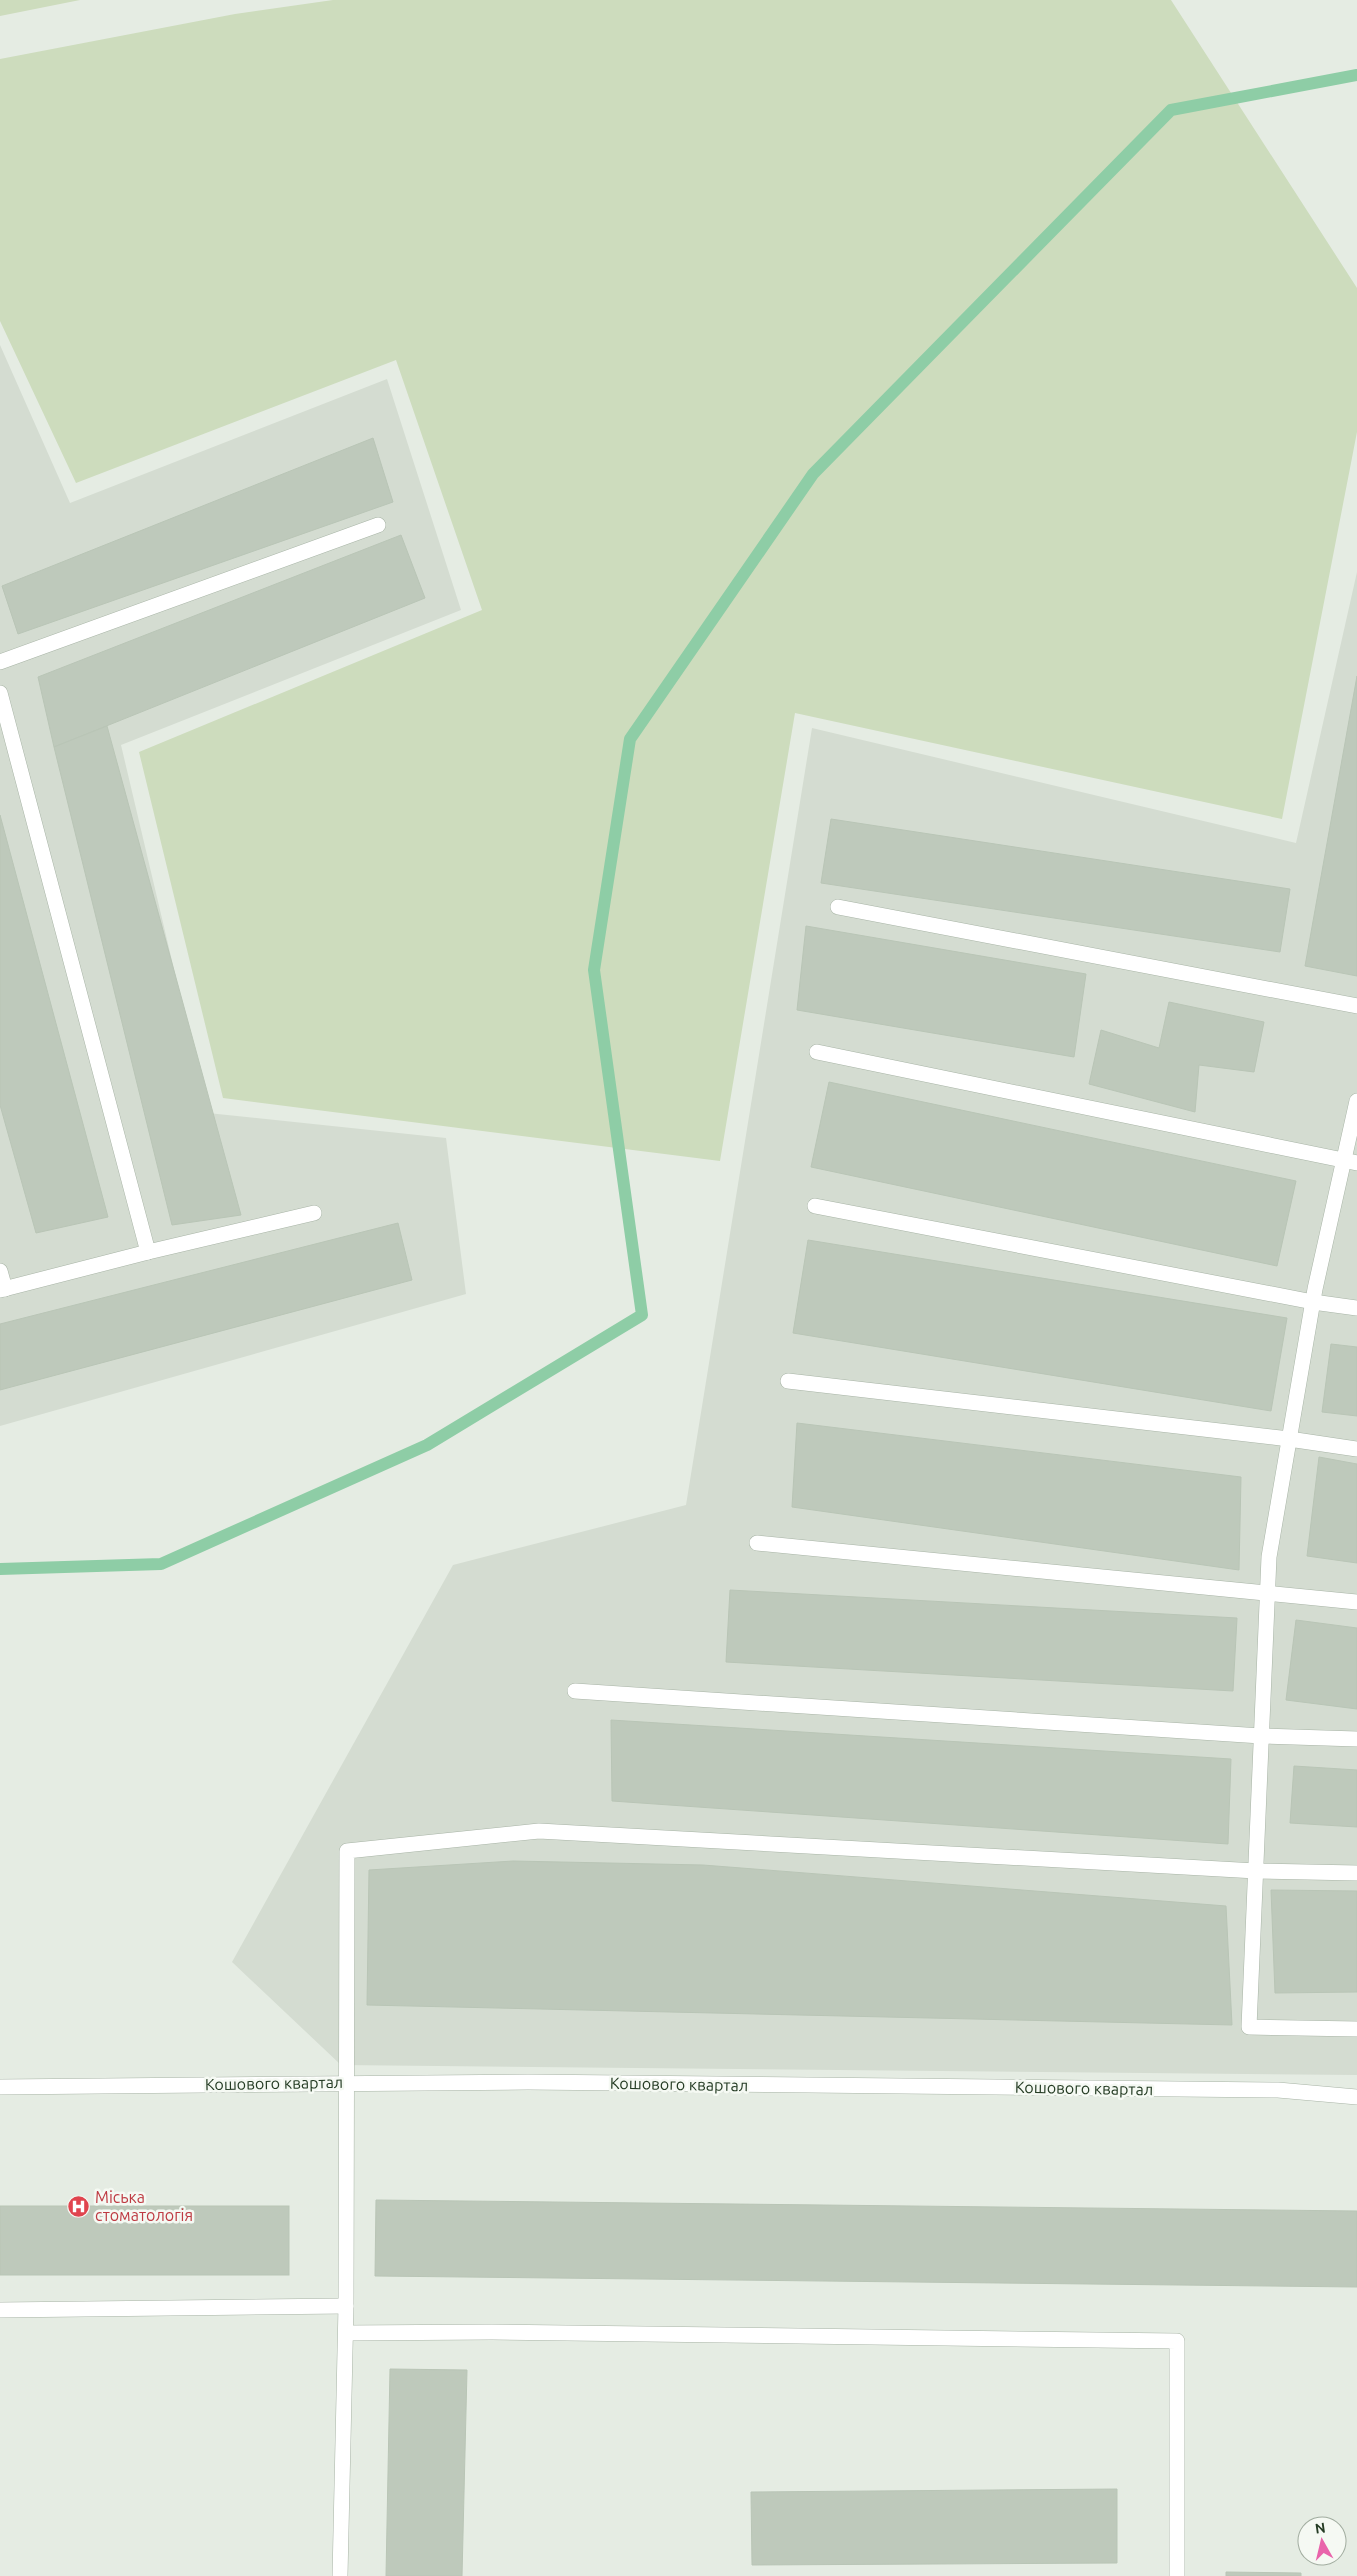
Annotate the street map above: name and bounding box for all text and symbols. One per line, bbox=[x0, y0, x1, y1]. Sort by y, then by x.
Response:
street label: Кошового квартал bbox=[205, 2073, 343, 2093]
street label: Кошового квартал bbox=[610, 2074, 748, 2094]
street label: Кошового квартал bbox=[1015, 2078, 1153, 2098]
place label: Міська стоматологія bbox=[95, 2188, 193, 2224]
hospital icon: Міська стоматологія bbox=[67, 2194, 91, 2218]
north arrow bbox=[1297, 2516, 1347, 2566]
text: N bbox=[1314, 2519, 1326, 2537]

